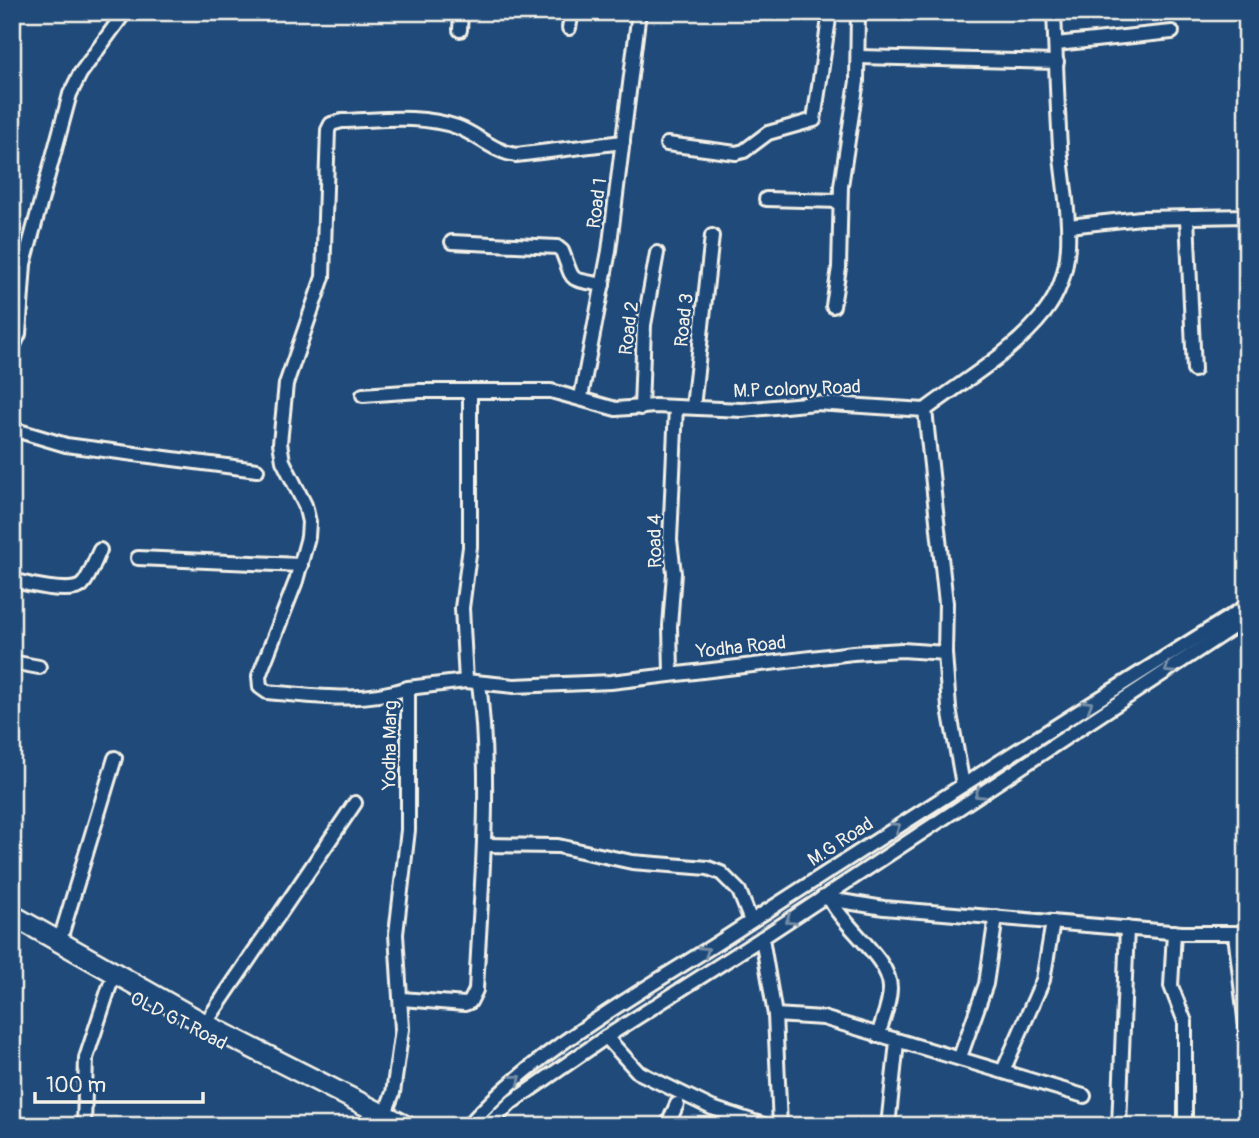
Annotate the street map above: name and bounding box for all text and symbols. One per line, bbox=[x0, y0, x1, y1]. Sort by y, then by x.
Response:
street label: Road 1 bbox=[582, 176, 612, 230]
street label: Road 3 bbox=[669, 292, 699, 348]
street label: Road 2 bbox=[614, 300, 644, 356]
street label: M.P colony Road bbox=[733, 375, 861, 403]
street label: Road 4 bbox=[643, 514, 667, 568]
street label: Yodha Road bbox=[694, 630, 787, 664]
one-way arrow bbox=[1164, 660, 1177, 673]
street label: Yodha Marg bbox=[377, 700, 403, 791]
one-way arrow bbox=[1081, 701, 1094, 714]
one-way arrow bbox=[974, 785, 987, 798]
street label: M.G Road bbox=[803, 812, 878, 872]
one-way arrow bbox=[889, 823, 902, 836]
one-way arrow bbox=[784, 911, 797, 924]
one-way arrow bbox=[697, 947, 710, 959]
street label: OLD GT Road bbox=[126, 986, 231, 1056]
scale bar bbox=[35, 1061, 203, 1105]
text: 100 m bbox=[46, 1072, 106, 1099]
one-way arrow bbox=[510, 1075, 522, 1088]

